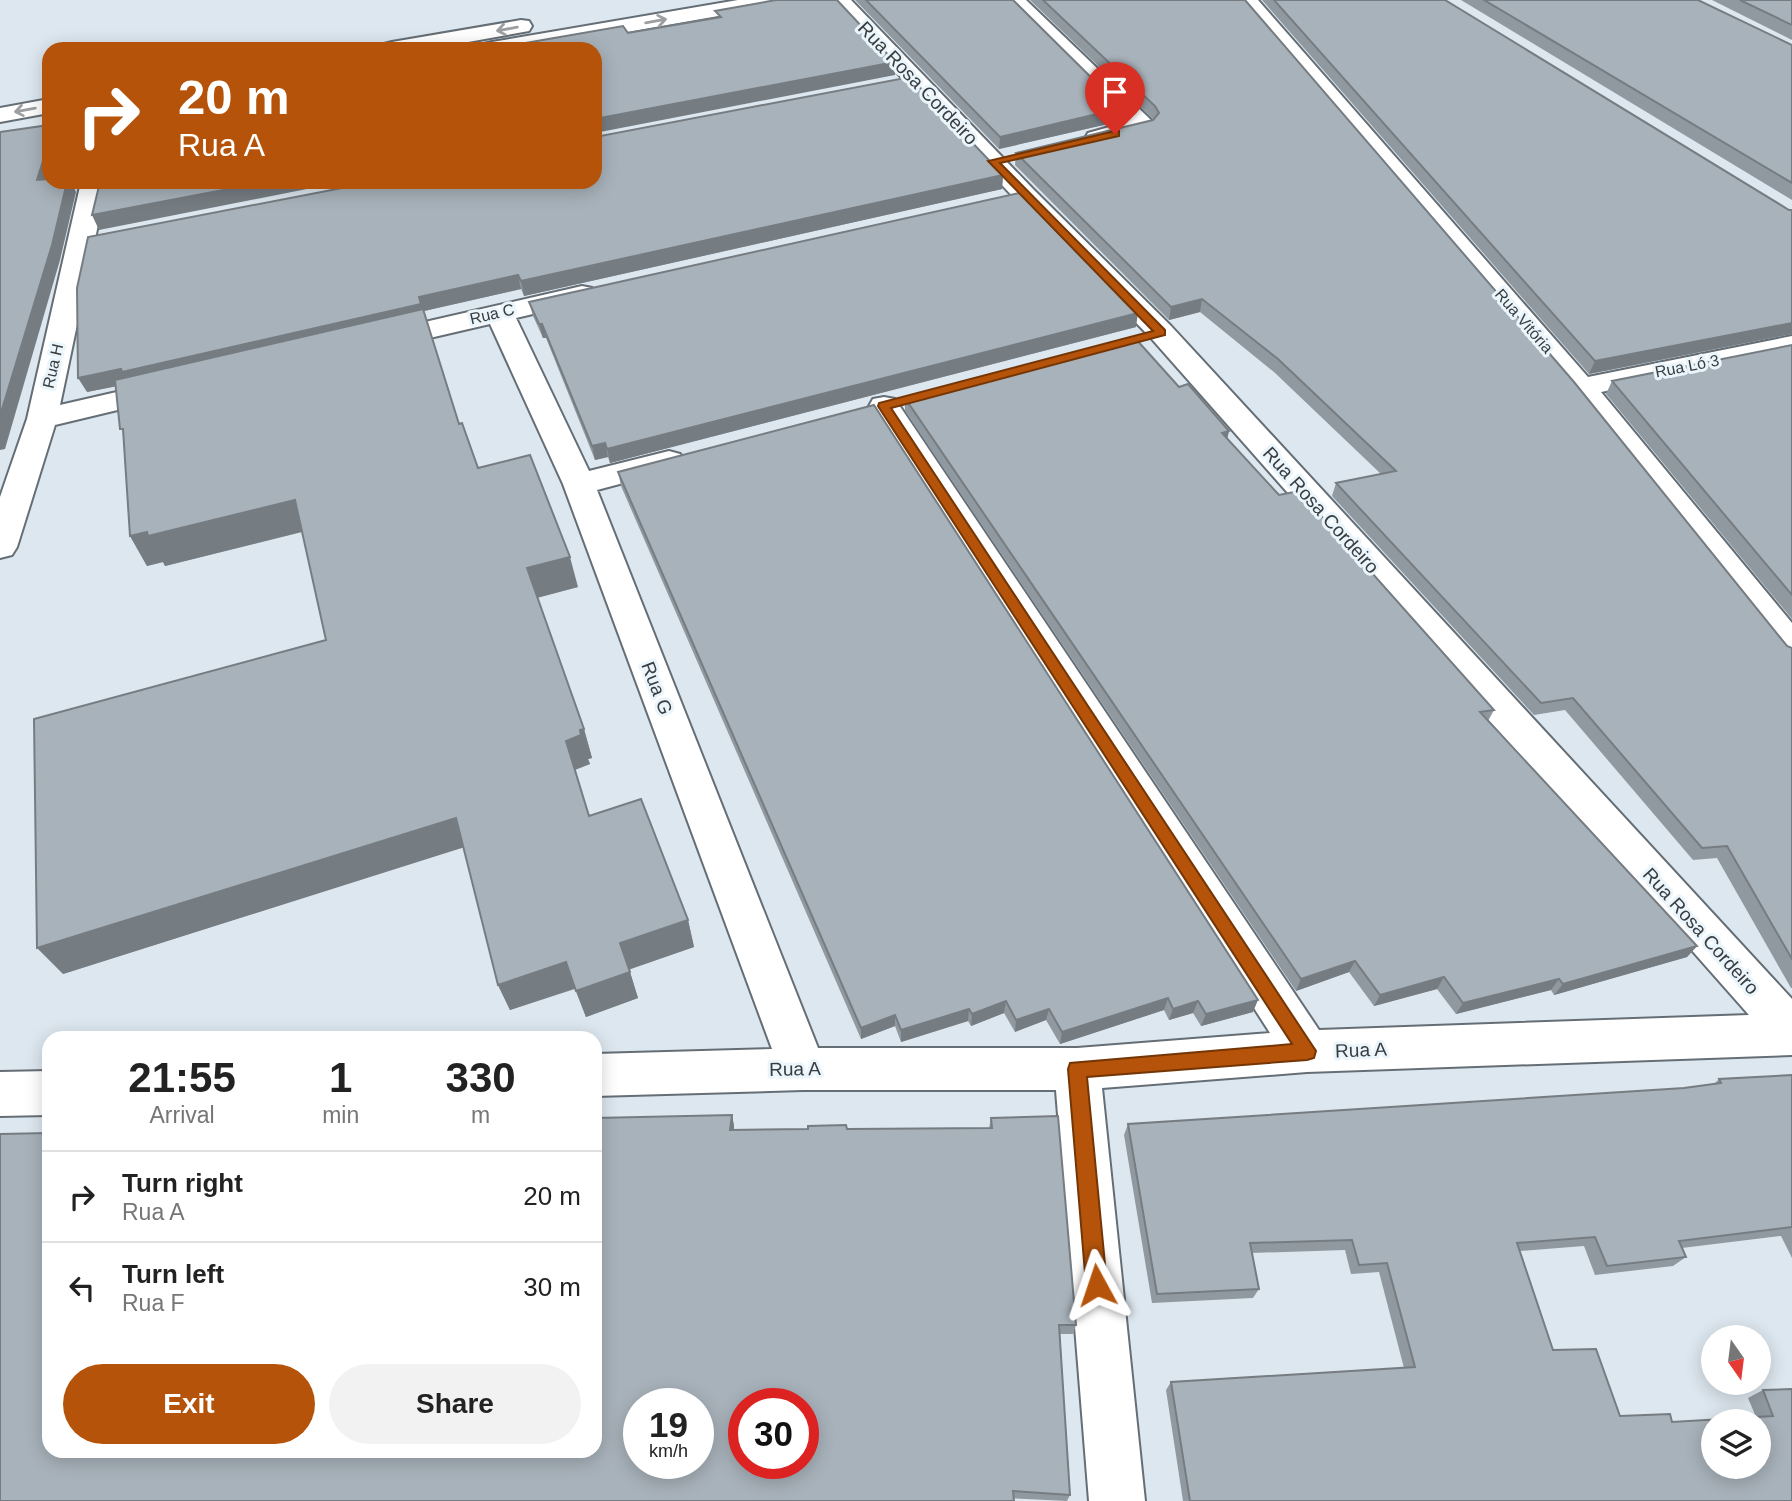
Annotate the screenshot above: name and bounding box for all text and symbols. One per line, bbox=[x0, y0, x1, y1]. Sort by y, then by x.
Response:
one-way arrow bbox=[644, 14, 667, 27]
street label: Rua Rosa Cordeiro bbox=[854, 17, 982, 149]
one-way arrow bbox=[496, 23, 519, 36]
pin bbox=[1085, 62, 1145, 134]
icon: right bbox=[63, 70, 154, 161]
text: 20 m bbox=[178, 70, 290, 124]
icon: arrive bbox=[1096, 73, 1134, 111]
one-way arrow bbox=[14, 104, 36, 117]
text: Rua A bbox=[178, 127, 265, 163]
street label: Rua Vitória bbox=[1492, 286, 1556, 356]
street label: Rua C bbox=[468, 301, 516, 327]
street label: Rua H bbox=[40, 342, 66, 390]
street label: Rua Ló 3 bbox=[1654, 351, 1721, 381]
street label: Rua Rosa Cordeiro bbox=[1259, 443, 1383, 577]
street label: Rua G bbox=[637, 659, 677, 717]
street label: Rua Rosa Cordeiro bbox=[1639, 864, 1763, 998]
street label: Rua A bbox=[1335, 1039, 1388, 1061]
text: 21:55 bbox=[128, 1054, 236, 1101]
text: 1 bbox=[329, 1054, 352, 1101]
text: 330 bbox=[446, 1054, 516, 1101]
street label: Rua A bbox=[769, 1058, 821, 1080]
text: Arrival bbox=[149, 1102, 215, 1128]
text: min bbox=[322, 1102, 359, 1128]
text: m bbox=[471, 1102, 490, 1128]
text: Turn right bbox=[122, 1168, 243, 1198]
icon: right bbox=[63, 1178, 101, 1216]
text: 20 m bbox=[523, 1181, 581, 1211]
text: Rua A bbox=[122, 1199, 185, 1225]
position arrow bbox=[1060, 1248, 1134, 1322]
text: Turn left bbox=[122, 1259, 224, 1289]
icon: left bbox=[63, 1269, 101, 1307]
text: 30 m bbox=[523, 1272, 581, 1302]
text: Rua F bbox=[122, 1290, 185, 1316]
north arrow bbox=[1701, 1325, 1771, 1395]
map controls bbox=[1701, 1325, 1771, 1479]
button: Exit bbox=[63, 1364, 315, 1444]
button: Share bbox=[329, 1364, 581, 1444]
speed limit sign: 30 bbox=[728, 1388, 819, 1479]
text: 19 bbox=[649, 1405, 688, 1444]
button: layers bbox=[1701, 1409, 1771, 1479]
text: km/h bbox=[649, 1441, 688, 1461]

